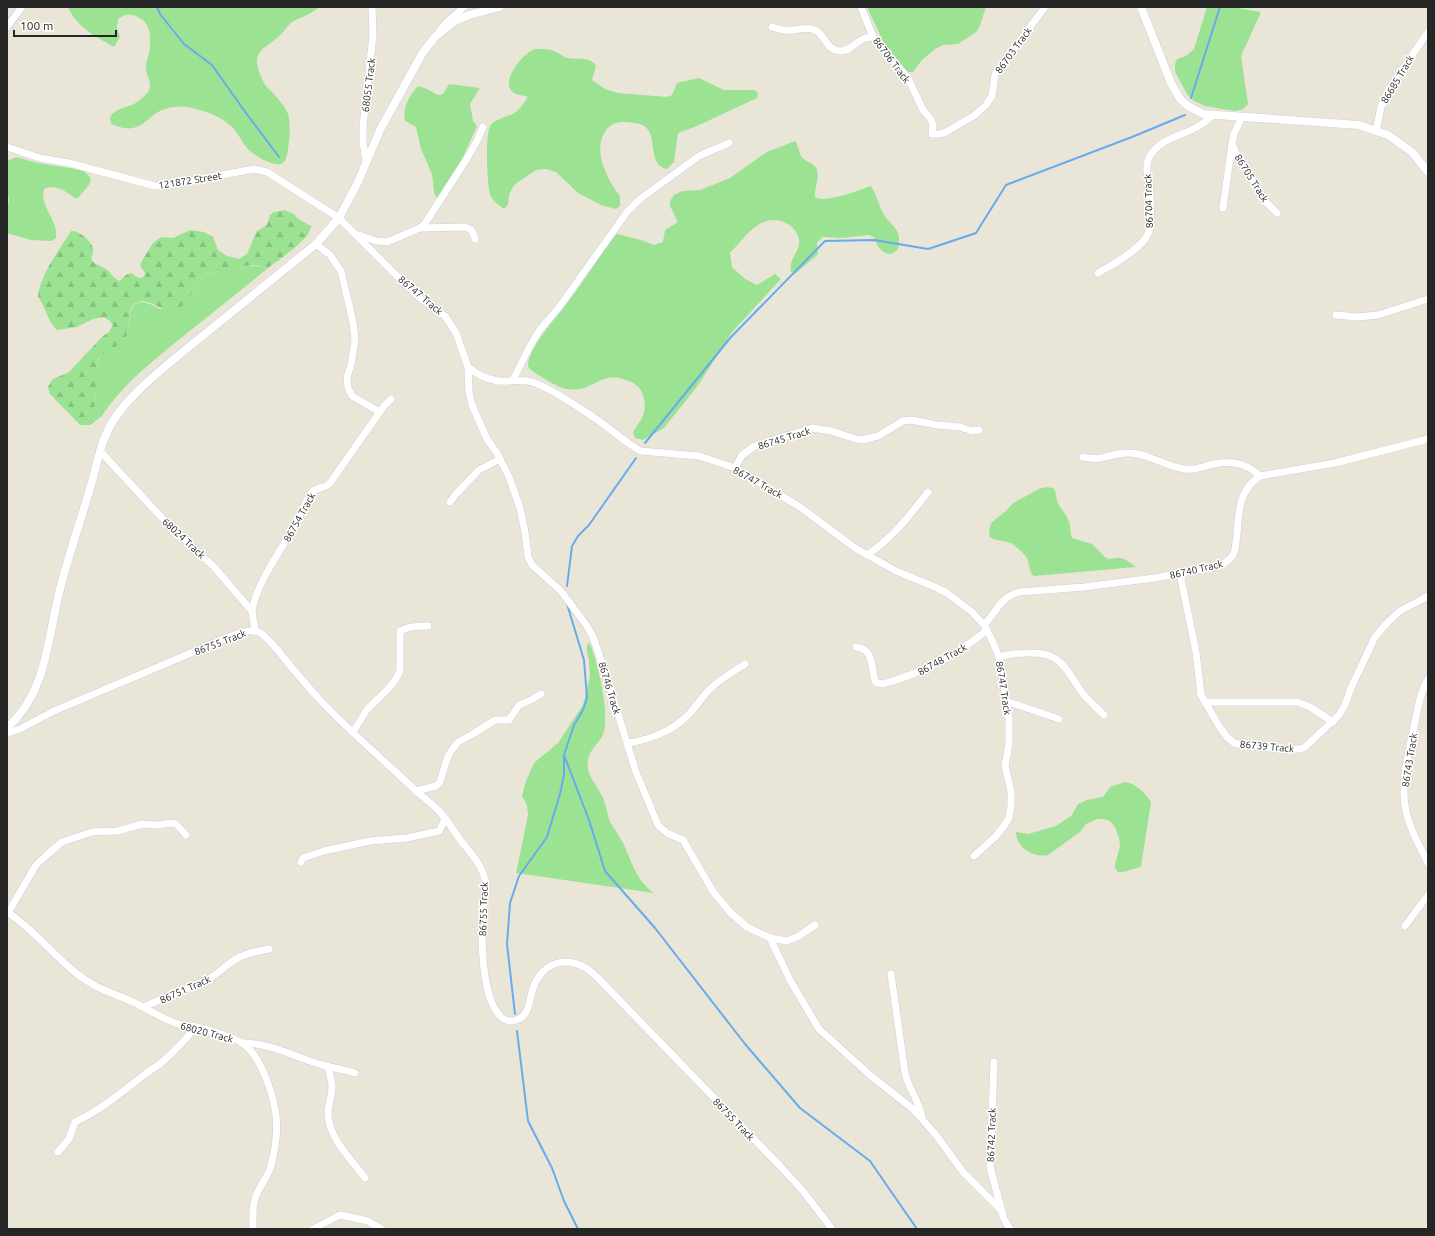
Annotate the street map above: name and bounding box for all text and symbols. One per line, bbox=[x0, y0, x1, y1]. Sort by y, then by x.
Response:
scale bar bbox=[14, 12, 116, 38]
text: 100 m bbox=[20, 19, 53, 32]
street label: 86703 Track bbox=[993, 25, 1034, 76]
street label: 86706 Track bbox=[871, 35, 912, 85]
street label: 86685 Track bbox=[1379, 53, 1416, 105]
street label: 68055 Track bbox=[360, 57, 377, 113]
street label: 86705 Track bbox=[1233, 152, 1271, 204]
street label: 121872 Street bbox=[158, 170, 223, 191]
street label: 86704 Track bbox=[1142, 174, 1155, 228]
street label: 86747 Track bbox=[396, 274, 445, 317]
street label: 86745 Track bbox=[757, 425, 812, 452]
street label: 86747 Track bbox=[731, 464, 784, 500]
street label: 86754 Track bbox=[281, 491, 317, 544]
street label: 68024 Track bbox=[160, 516, 207, 561]
street label: 86740 Track bbox=[1168, 558, 1224, 581]
street label: 86755 Track bbox=[193, 628, 248, 657]
street label: 86748 Track bbox=[916, 641, 969, 677]
street label: 86747 Track bbox=[994, 660, 1013, 716]
street label: 86746 Track bbox=[596, 661, 623, 716]
street label: 86743 Track bbox=[1400, 732, 1419, 788]
street label: 86739 Track bbox=[1239, 739, 1295, 754]
street label: 86755 Track bbox=[477, 882, 490, 936]
street label: 86751 Track bbox=[158, 973, 212, 1006]
street label: 68020 Track bbox=[179, 1020, 235, 1045]
street label: 86755 Track bbox=[711, 1096, 756, 1143]
street label: 86742 Track bbox=[985, 1108, 998, 1162]

